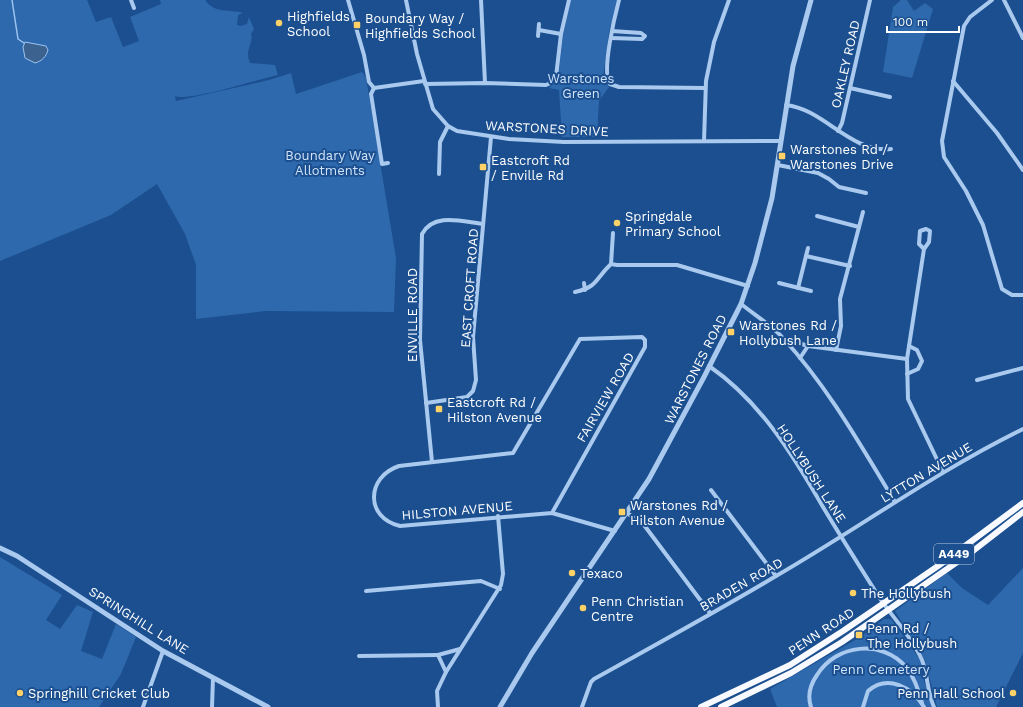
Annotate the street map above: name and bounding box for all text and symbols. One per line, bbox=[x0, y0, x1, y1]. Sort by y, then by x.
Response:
scale bar bbox=[887, 8, 959, 34]
place label: Highfields School bbox=[287, 9, 350, 39]
place label: Boundary Way / Highfields School bbox=[365, 11, 476, 41]
text: 100 m bbox=[893, 15, 928, 29]
marker: Highfields School bbox=[274, 18, 284, 28]
street label: OAKLEY ROAD bbox=[828, 19, 863, 110]
marker: Boundary Way / Highfields School bbox=[352, 20, 362, 30]
park label: Warstones Green bbox=[548, 71, 615, 101]
street label: WARSTONES DRIVE bbox=[485, 118, 609, 139]
place label: Warstones Rd / Warstones Drive bbox=[790, 142, 894, 172]
park label: Boundary Way Allotments bbox=[285, 148, 375, 178]
marker: Warstones Rd / Warstones Drive bbox=[777, 151, 787, 161]
place label: Eastcroft Rd / Enville Rd bbox=[491, 153, 570, 183]
marker: Eastcroft Rd / Enville Rd bbox=[478, 162, 488, 172]
place label: Springdale Primary School bbox=[625, 209, 721, 239]
marker: Springdale Primary School bbox=[612, 218, 622, 228]
street label: EAST CROFT ROAD bbox=[458, 228, 481, 348]
street label: ENVILLE ROAD bbox=[405, 268, 420, 362]
street label: WARSTONES ROAD bbox=[661, 312, 730, 427]
place label: Warstones Rd / Hollybush Lane bbox=[739, 318, 837, 348]
marker: Warstones Rd / Hollybush Lane bbox=[726, 327, 736, 337]
street label: FAIRVIEW ROAD bbox=[574, 350, 637, 445]
place label: Eastcroft Rd / Hilston Avenue bbox=[447, 395, 542, 425]
marker: Eastcroft Rd / Hilston Avenue bbox=[434, 404, 444, 414]
street label: HOLLYBUSH LANE bbox=[774, 421, 849, 525]
street label: LYTTON AVENUE bbox=[878, 439, 975, 506]
street label: HILSTON AVENUE bbox=[401, 498, 513, 523]
place label: Warstones Rd / Hilston Avenue bbox=[630, 498, 728, 528]
marker: Warstones Rd / Hilston Avenue bbox=[617, 507, 627, 517]
road number: A449 bbox=[934, 544, 974, 564]
street label: BRADEN ROAD bbox=[697, 555, 785, 614]
place label: Texaco bbox=[580, 566, 623, 581]
marker: Texaco bbox=[567, 568, 577, 578]
street label: SPRINGHILL LANE bbox=[86, 584, 191, 657]
place label: The Hollybush bbox=[861, 586, 951, 601]
marker: The Hollybush bbox=[848, 588, 858, 598]
place label: Penn Christian Centre bbox=[591, 594, 684, 624]
marker: Penn Christian Centre bbox=[578, 603, 588, 613]
street label: PENN ROAD bbox=[785, 605, 857, 658]
place label: Penn Rd / The Hollybush bbox=[867, 621, 957, 651]
marker: Penn Rd / The Hollybush bbox=[854, 630, 864, 640]
park label: Penn Cemetery bbox=[833, 662, 930, 677]
place label: Springhill Cricket Club bbox=[28, 686, 170, 701]
place label: Penn Hall School bbox=[897, 686, 1005, 701]
marker: Springhill Cricket Club bbox=[15, 688, 25, 698]
marker: Penn Hall School bbox=[1008, 688, 1018, 698]

